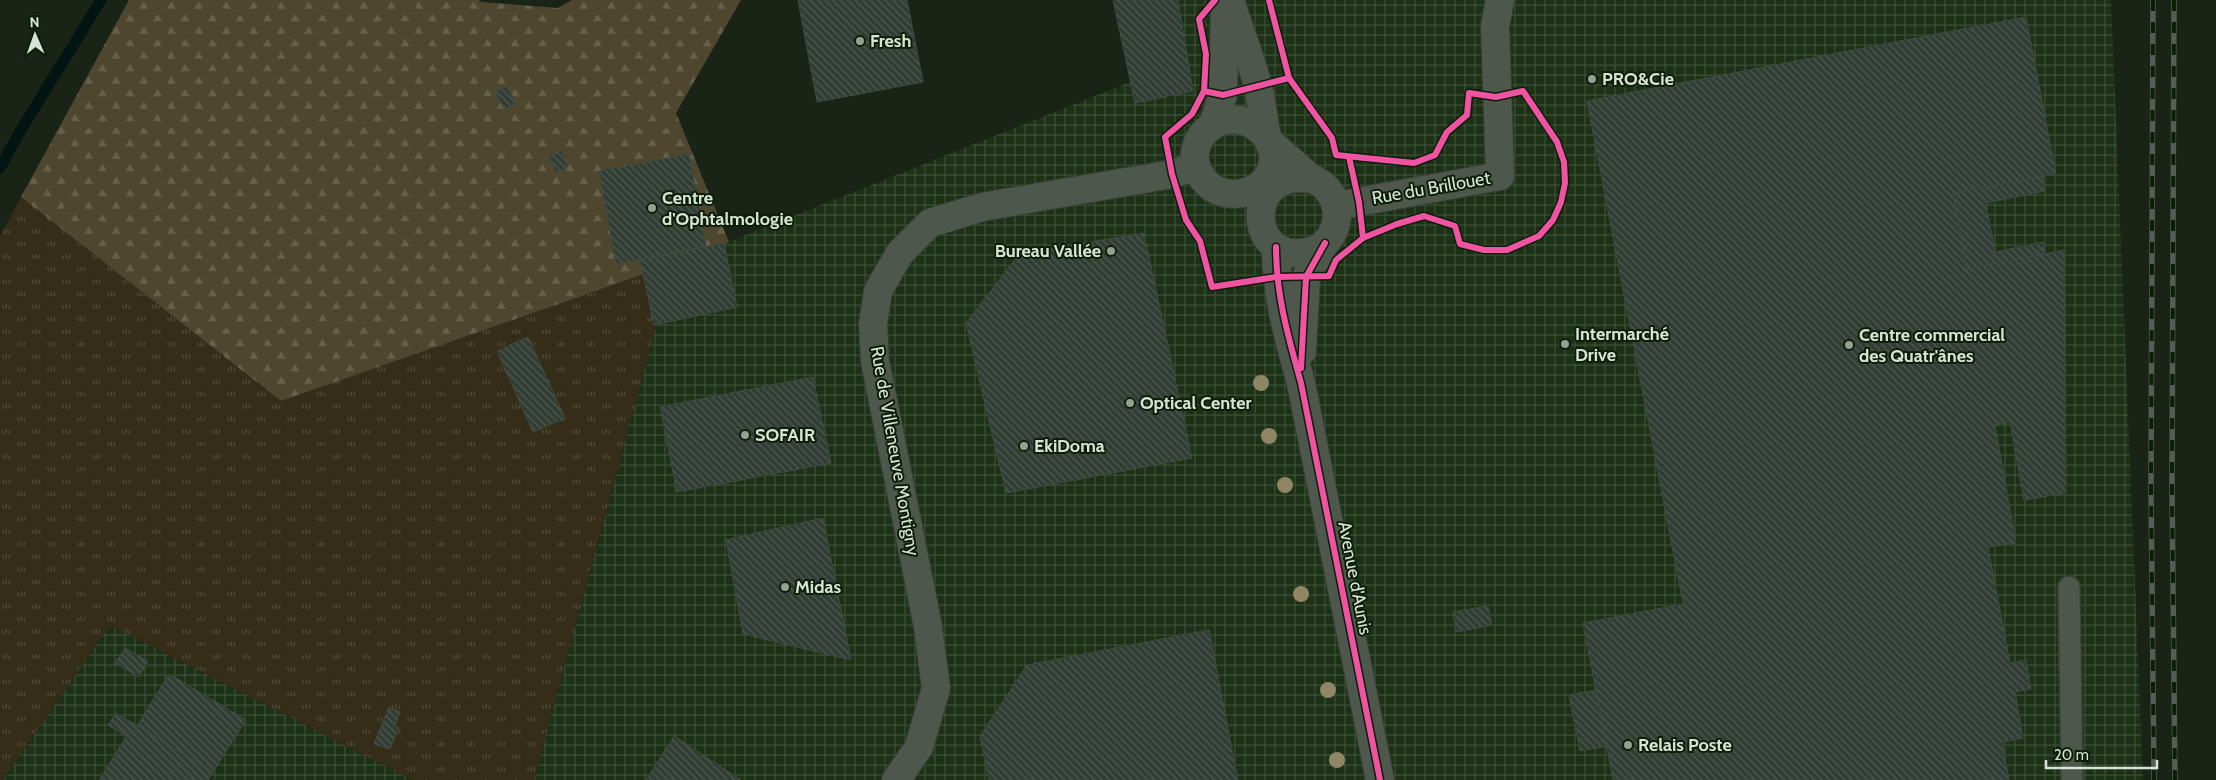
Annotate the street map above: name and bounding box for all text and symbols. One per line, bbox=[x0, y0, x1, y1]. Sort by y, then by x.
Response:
north arrow bbox=[10, 10, 60, 60]
text: N bbox=[29, 13, 40, 31]
place label: Fresh bbox=[870, 30, 911, 52]
marker: Fresh bbox=[854, 35, 866, 47]
place label: PRO&Cie bbox=[1602, 68, 1674, 90]
marker: PRO&Cie bbox=[1586, 73, 1598, 85]
street label: Rue du Brillouet bbox=[1370, 167, 1492, 209]
place label: Centre d'Ophtalmologie bbox=[662, 187, 793, 230]
marker: Centre d'Ophtalmologie bbox=[646, 202, 658, 214]
place label: Bureau Vallée bbox=[995, 240, 1101, 262]
marker: Bureau Vallée bbox=[1105, 245, 1117, 257]
place label: Intermarché Drive bbox=[1575, 323, 1669, 366]
place label: Centre commercial des Quatr'ânes bbox=[1859, 324, 2005, 367]
marker: Intermarché Drive bbox=[1559, 338, 1571, 350]
marker: Centre commercial des Quatr'ânes bbox=[1843, 339, 1855, 351]
street label: Rue de Villeneuve Montigny bbox=[866, 344, 924, 558]
place label: Optical Center bbox=[1140, 392, 1252, 414]
marker: Optical Center bbox=[1124, 397, 1136, 409]
place label: SOFAIR bbox=[755, 424, 816, 446]
marker: SOFAIR bbox=[739, 429, 751, 441]
place label: EkiDoma bbox=[1034, 435, 1105, 457]
marker: EkiDoma bbox=[1018, 440, 1030, 452]
street label: Avenue d'Aunis bbox=[1333, 519, 1377, 637]
place label: Midas bbox=[795, 576, 841, 598]
marker: Midas bbox=[779, 581, 791, 593]
place label: Relais Poste bbox=[1638, 734, 1732, 756]
scale bar bbox=[2046, 738, 2157, 770]
marker: Relais Poste bbox=[1622, 739, 1634, 751]
text: 20 m bbox=[2054, 746, 2089, 764]

